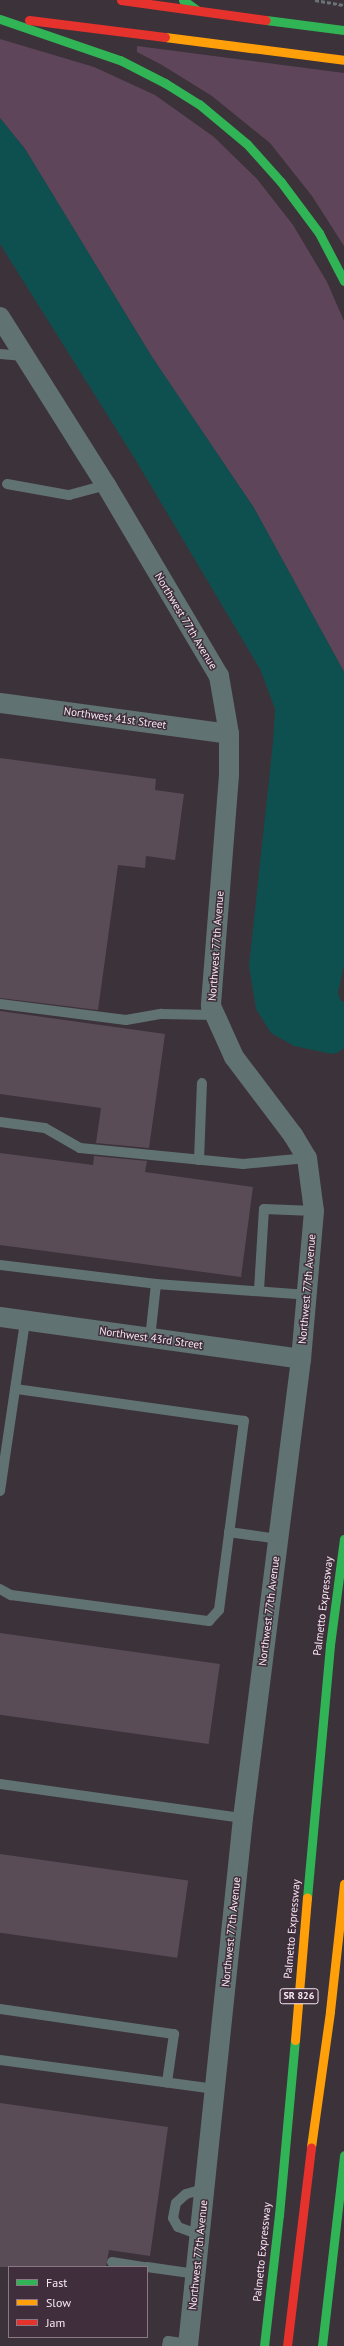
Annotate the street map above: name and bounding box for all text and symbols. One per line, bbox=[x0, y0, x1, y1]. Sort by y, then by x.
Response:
street label: Northwest 77th Avenue bbox=[152, 570, 220, 672]
street label: Northwest 41st Street bbox=[63, 704, 167, 732]
street label: Northwest 77th Avenue bbox=[206, 890, 226, 1002]
street label: Northwest 77th Avenue bbox=[296, 1233, 318, 1345]
street label: Northwest 43rd Street bbox=[98, 1324, 204, 1352]
street label: Northwest 77th Avenue bbox=[256, 1555, 282, 1667]
street label: Palmetto Expressway bbox=[310, 1556, 336, 1656]
street label: Northwest 77th Avenue bbox=[219, 1876, 243, 1988]
street label: Palmetto Expressway bbox=[281, 1879, 303, 1979]
road number: SR 826 bbox=[279, 1988, 319, 2004]
street label: Northwest 77th Avenue bbox=[186, 2199, 210, 2311]
street label: Palmetto Expressway bbox=[250, 2202, 274, 2302]
legend bbox=[8, 2266, 148, 2338]
text: Fast bbox=[46, 2275, 67, 2290]
text: Slow bbox=[46, 2295, 71, 2310]
text: Jam bbox=[46, 2315, 65, 2330]

